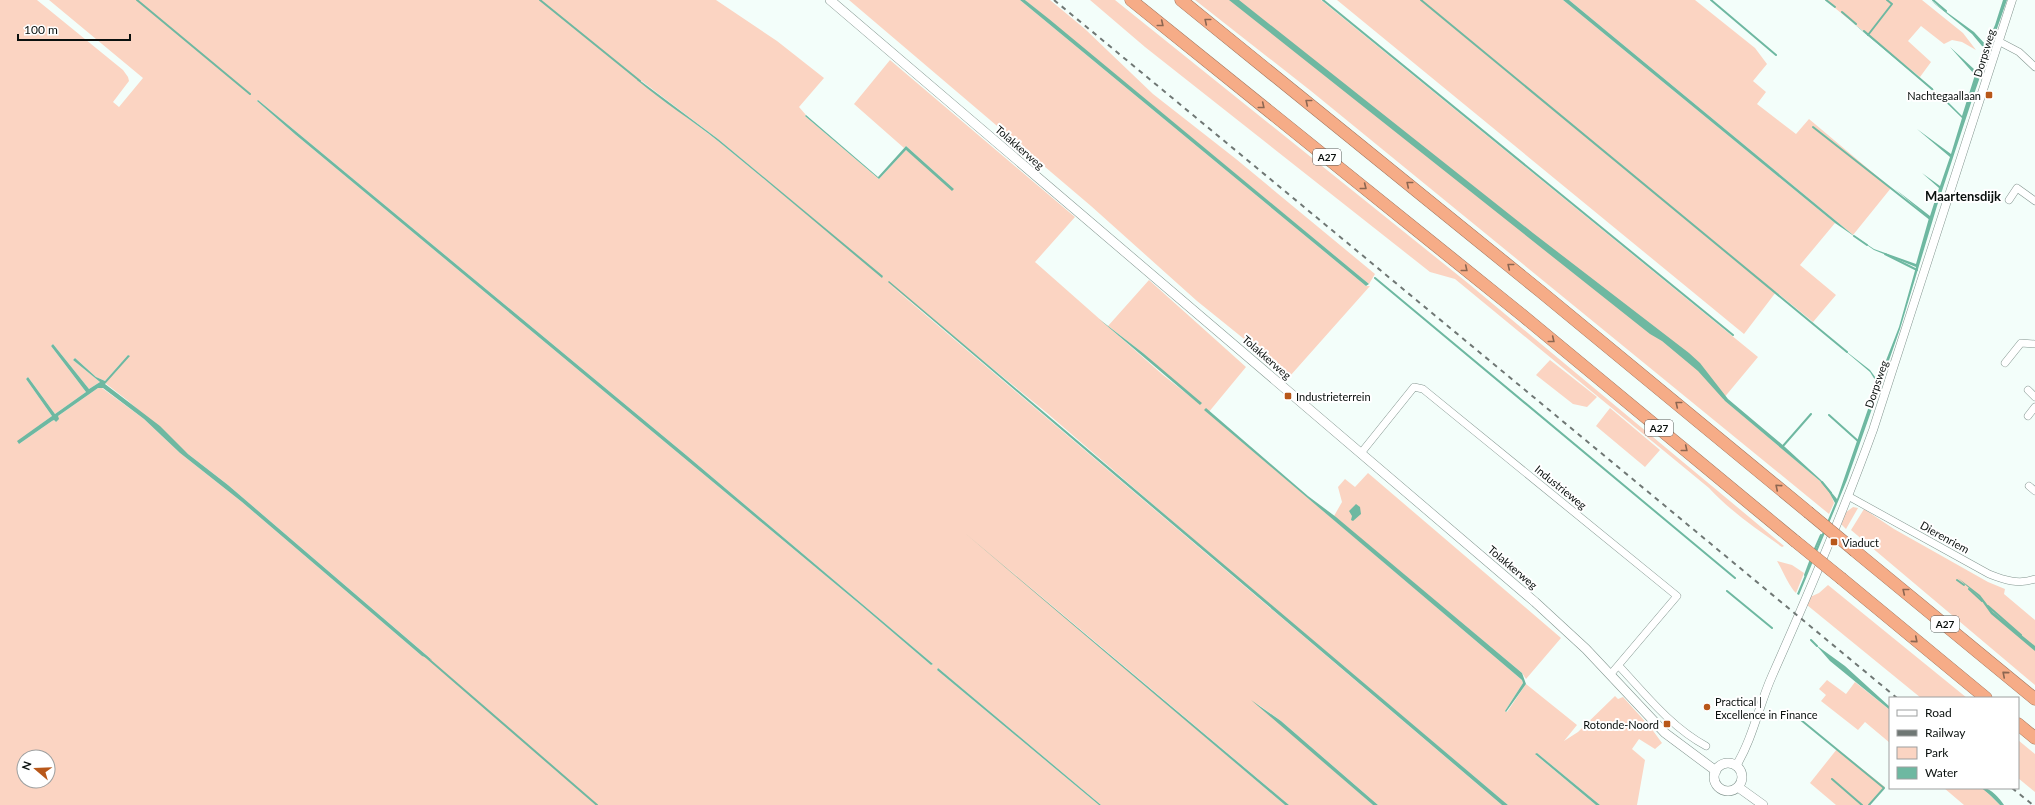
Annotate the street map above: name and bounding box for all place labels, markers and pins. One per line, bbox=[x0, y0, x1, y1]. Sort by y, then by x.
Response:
place label: Nachtegaallaan bbox=[1907, 89, 1981, 102]
marker: Nachtegaallaan bbox=[1984, 90, 1994, 100]
place label: Industrieterrein bbox=[1296, 390, 1371, 403]
marker: Industrieterrein bbox=[1283, 391, 1293, 401]
place label: Viaduct bbox=[1842, 536, 1879, 549]
marker: Viaduct bbox=[1829, 537, 1839, 547]
place label: Practical | Excellence in Finance bbox=[1715, 695, 1818, 721]
marker: Practical | Excellence in Finance bbox=[1702, 702, 1712, 712]
place label: Rotonde-Noord bbox=[1583, 718, 1659, 731]
marker: Rotonde-Noord bbox=[1662, 719, 1672, 729]

